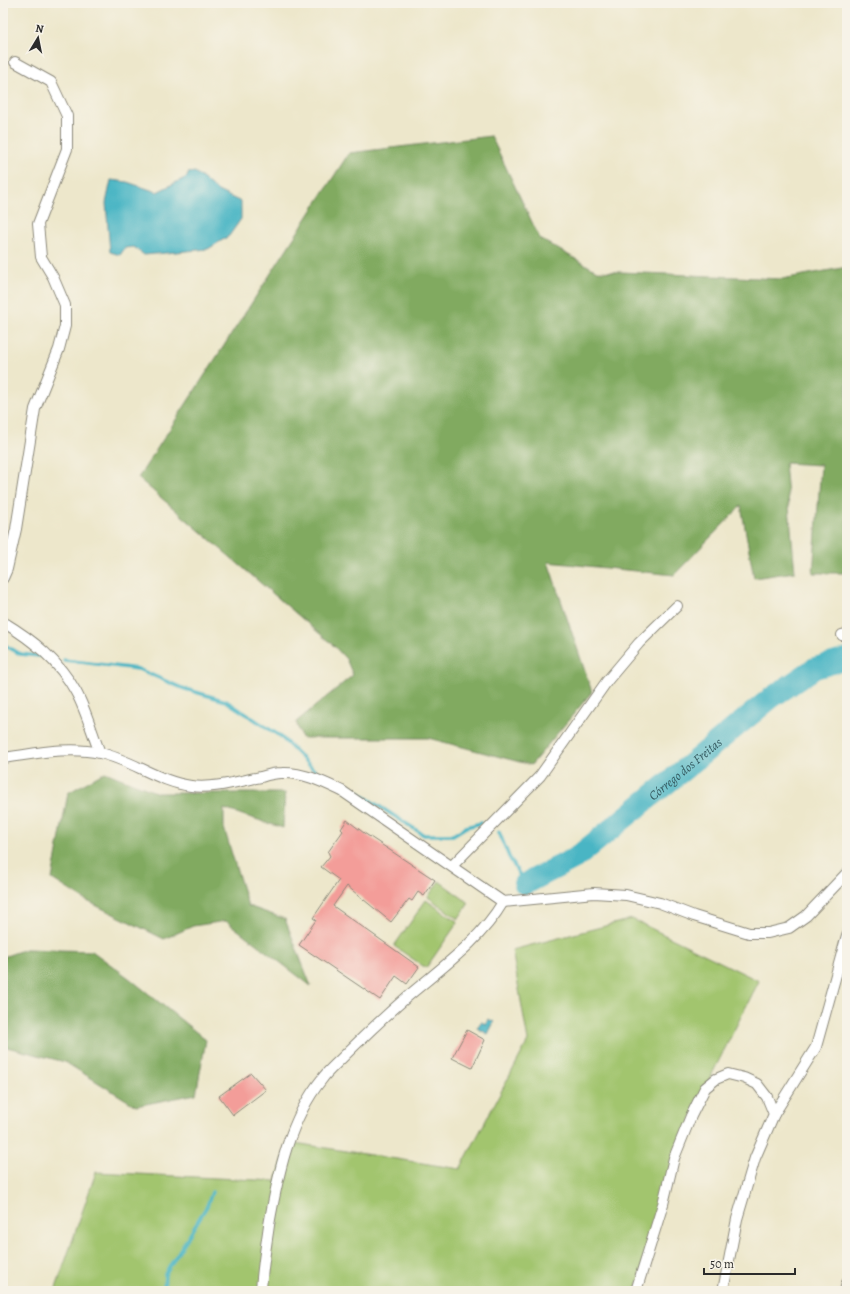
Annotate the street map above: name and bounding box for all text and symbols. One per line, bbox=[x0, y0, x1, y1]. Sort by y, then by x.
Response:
north arrow bbox=[18, 18, 58, 58]
text: N bbox=[34, 21, 45, 37]
water label: Córrego dos Freitas bbox=[645, 733, 725, 804]
scale bar bbox=[704, 1250, 795, 1276]
text: 50 m bbox=[710, 1256, 734, 1272]

